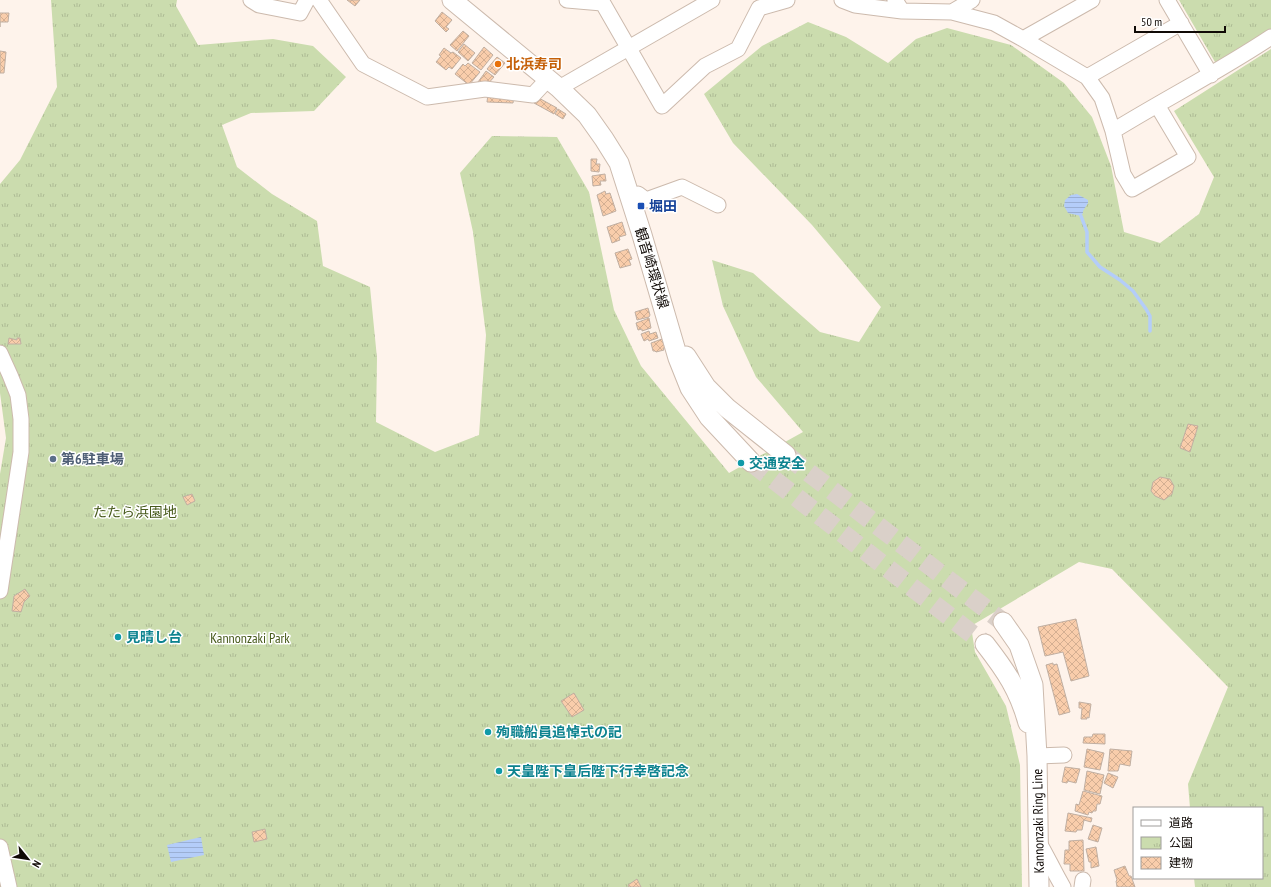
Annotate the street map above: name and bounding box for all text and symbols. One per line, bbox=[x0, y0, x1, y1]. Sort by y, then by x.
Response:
scale bar bbox=[1135, 8, 1225, 34]
text: 50 m bbox=[1141, 14, 1162, 29]
place label: 北浜寿司 bbox=[506, 55, 562, 73]
marker: 北浜寿司 bbox=[493, 59, 503, 69]
place label: 堀田 bbox=[649, 197, 677, 215]
marker: 堀田 bbox=[636, 201, 646, 211]
street label: 観音崎環状線 bbox=[631, 225, 673, 311]
place label: 第6駐車場 bbox=[61, 450, 124, 468]
marker: 第6駐車場 bbox=[48, 454, 58, 464]
place label: 交通安全 bbox=[749, 454, 805, 472]
marker: 交通安全 bbox=[736, 458, 746, 468]
park label: たたら浜園地 bbox=[93, 503, 177, 521]
place label: 見晴し台 bbox=[126, 628, 182, 646]
park label: Kannonzaki Park bbox=[210, 629, 290, 647]
marker: 見晴し台 bbox=[113, 632, 123, 642]
place label: 殉職船員追悼式の記 bbox=[496, 723, 622, 741]
marker: 殉職船員追悼式の記 bbox=[483, 727, 493, 737]
place label: 天皇陛下皇后陛下行幸啓記念 bbox=[507, 762, 689, 780]
marker: 天皇陛下皇后陛下行幸啓記念 bbox=[494, 766, 504, 776]
street label: Kannonzaki Ring Line bbox=[1028, 768, 1048, 873]
legend bbox=[1133, 807, 1263, 879]
text: 道路 bbox=[1169, 815, 1193, 830]
text: 公園 bbox=[1169, 835, 1193, 850]
north arrow bbox=[8, 839, 48, 879]
text: 建物 bbox=[1169, 855, 1193, 870]
text: N bbox=[29, 858, 44, 870]

